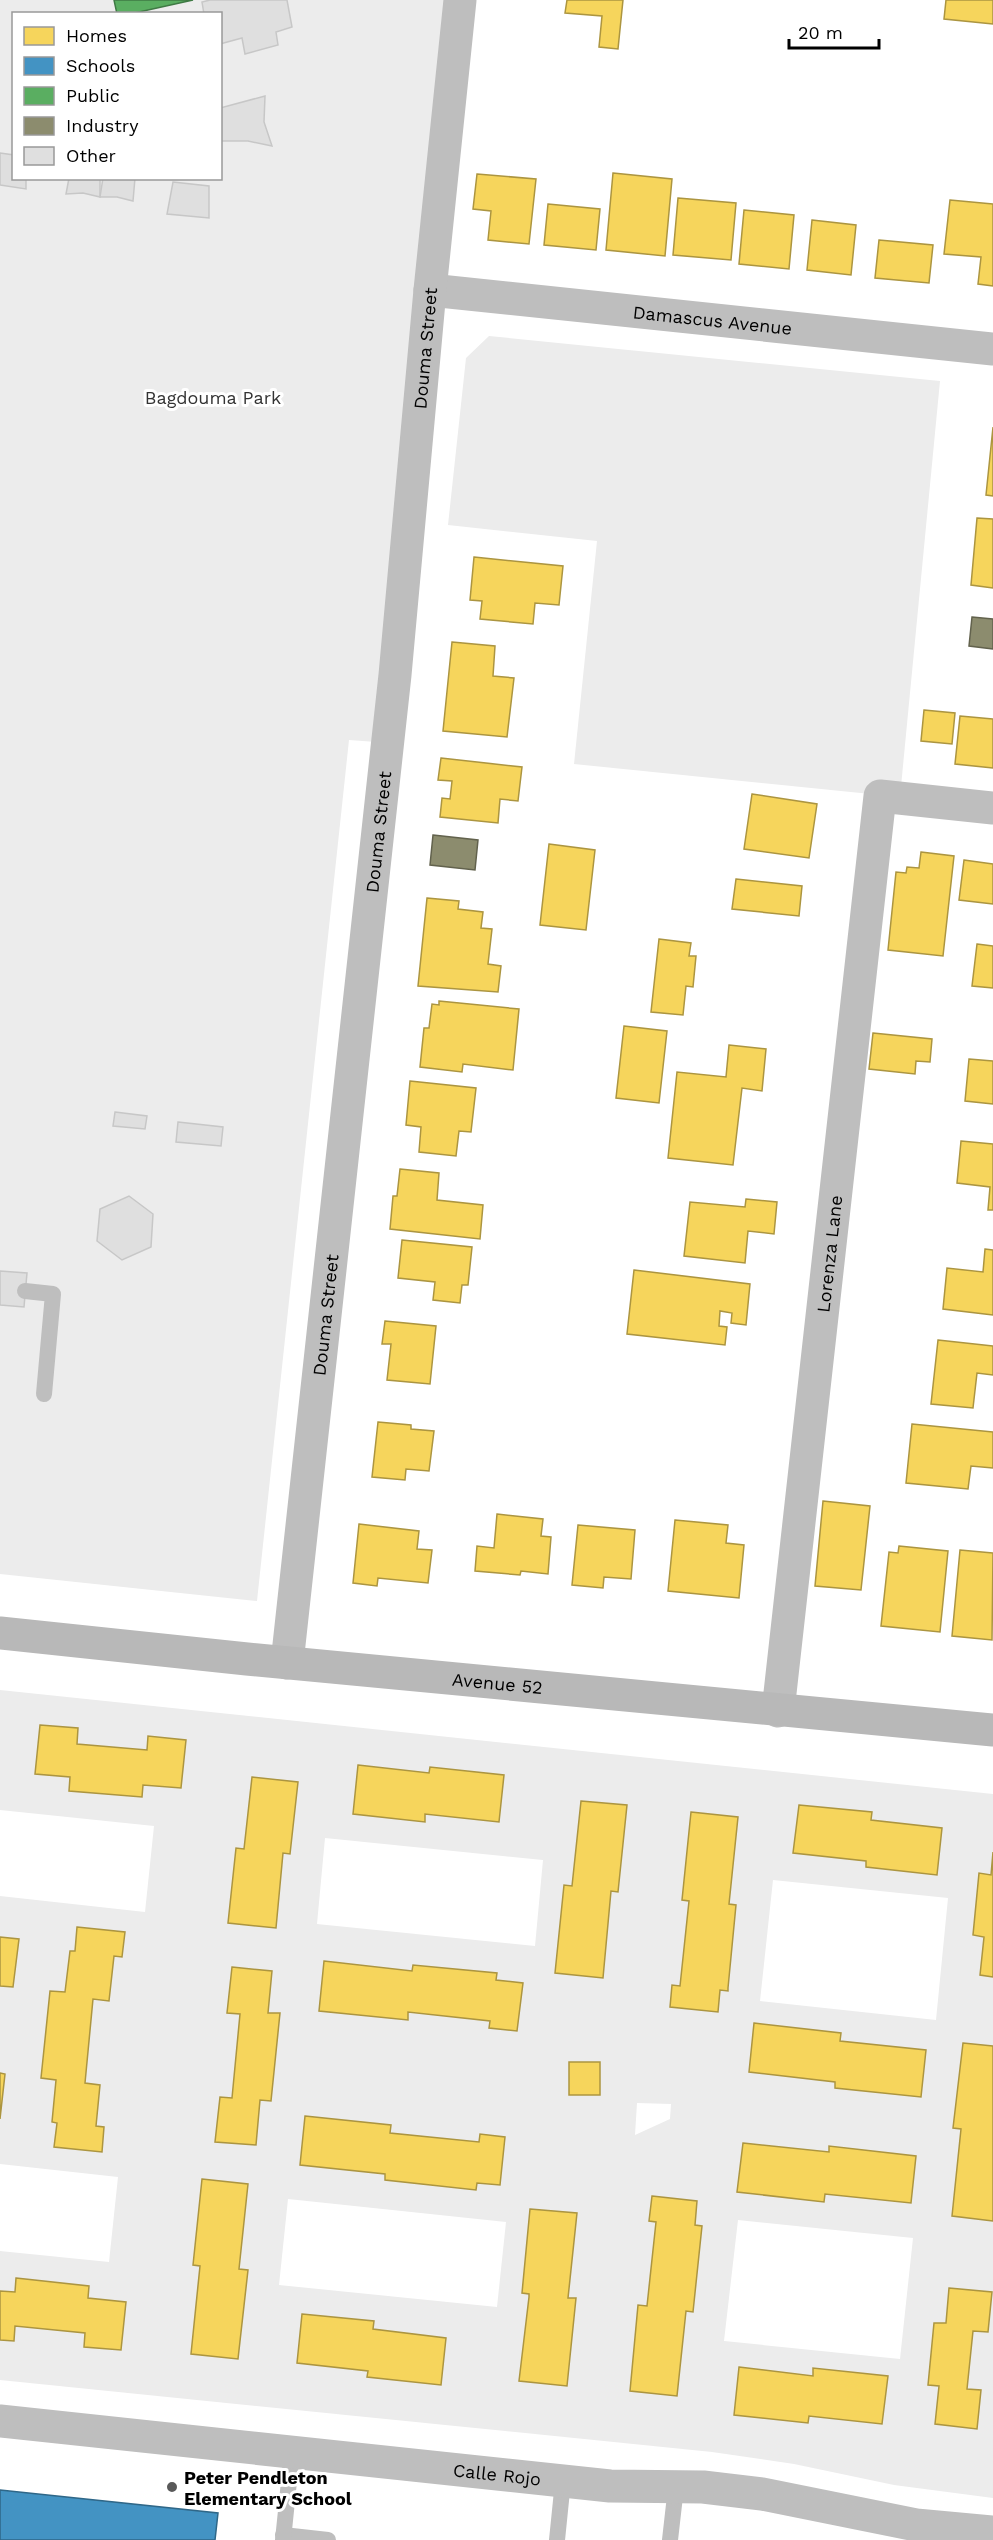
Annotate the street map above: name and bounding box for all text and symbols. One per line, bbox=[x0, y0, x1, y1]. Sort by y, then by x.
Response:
legend bbox=[12, 12, 222, 180]
scale bar bbox=[789, 12, 879, 50]
text: 20 m bbox=[798, 22, 843, 43]
text: Homes bbox=[66, 25, 127, 46]
text: Schools bbox=[66, 55, 135, 76]
text: Public bbox=[66, 85, 120, 106]
text: Industry bbox=[66, 115, 139, 136]
text: Other bbox=[66, 145, 116, 166]
street label: Douma Street bbox=[409, 286, 441, 410]
street label: Damascus Avenue bbox=[632, 301, 793, 338]
park label: Bagdouma Park bbox=[145, 387, 281, 408]
street label: Douma Street bbox=[361, 770, 395, 894]
street label: Lorenza Lane bbox=[812, 1194, 846, 1314]
street label: Douma Street bbox=[308, 1253, 342, 1377]
street label: Avenue 52 bbox=[451, 1668, 544, 1698]
street label: Calle Rojo bbox=[452, 2459, 542, 2489]
place label: Peter Pendleton Elementary School bbox=[184, 2467, 352, 2509]
marker: Peter Pendleton Elementary School bbox=[165, 2480, 179, 2494]

